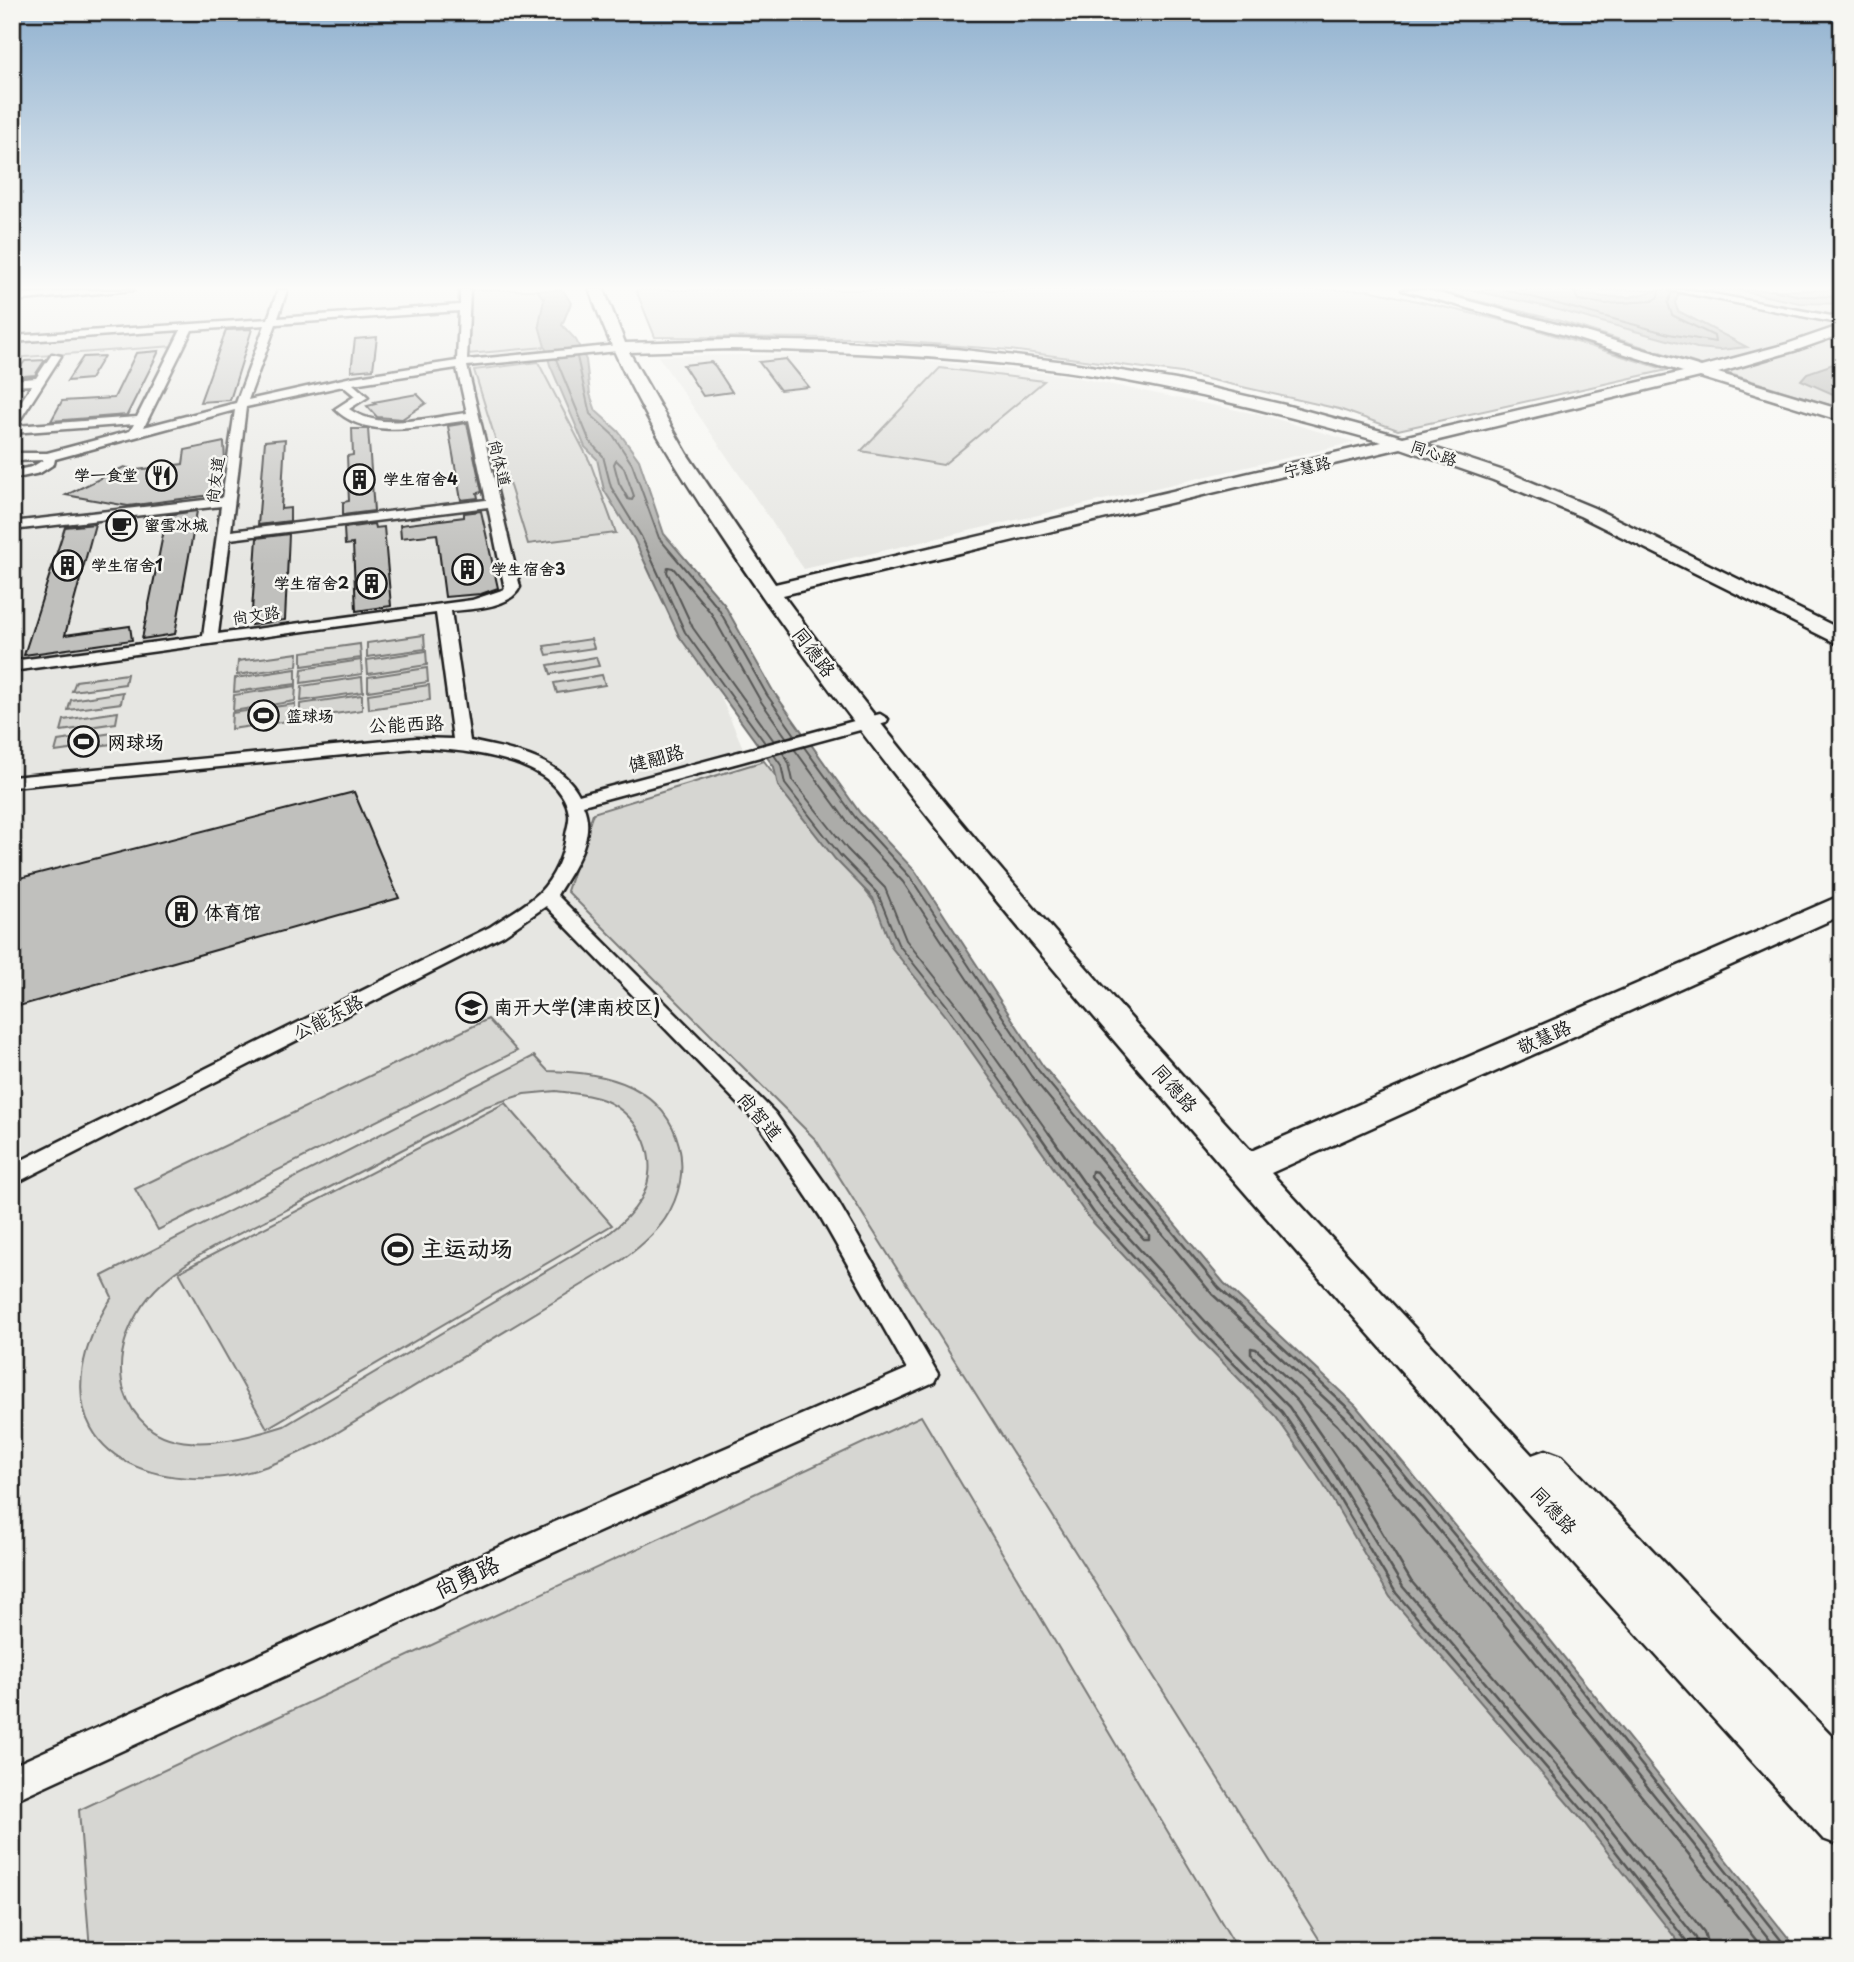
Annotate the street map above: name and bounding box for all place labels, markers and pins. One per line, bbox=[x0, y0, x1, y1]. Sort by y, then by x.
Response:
restaurant icon: 学一食堂 bbox=[144, 458, 178, 492]
place label: 学一食堂 bbox=[74, 462, 138, 486]
building icon: 学生宿舍4 bbox=[343, 462, 377, 496]
place label: 学生宿舍4 bbox=[383, 466, 458, 490]
cafe icon: 蜜雪冰城 bbox=[104, 508, 138, 542]
place label: 蜜雪冰城 bbox=[144, 512, 208, 536]
building icon: 学生宿舍1 bbox=[51, 548, 85, 582]
place label: 学生宿舍1 bbox=[91, 552, 163, 576]
building icon: 学生宿舍3 bbox=[451, 552, 485, 586]
place label: 学生宿舍3 bbox=[491, 556, 565, 580]
building icon: 学生宿舍2 bbox=[355, 566, 389, 600]
place label: 学生宿舍2 bbox=[274, 570, 349, 594]
sports icon: 篮球场 bbox=[246, 699, 280, 733]
place label: 篮球场 bbox=[286, 703, 334, 727]
sports icon: 网球场 bbox=[67, 725, 101, 759]
place label: 网球场 bbox=[107, 727, 164, 755]
building icon: 体育馆 bbox=[164, 895, 198, 929]
place label: 体育馆 bbox=[204, 897, 261, 925]
school or university icon: 南开大学(津南校区) bbox=[454, 990, 488, 1024]
place label: 南开大学(津南校区) bbox=[494, 992, 660, 1020]
place label: 主运动场 bbox=[421, 1230, 513, 1265]
sports icon: 主运动场 bbox=[381, 1232, 415, 1266]

